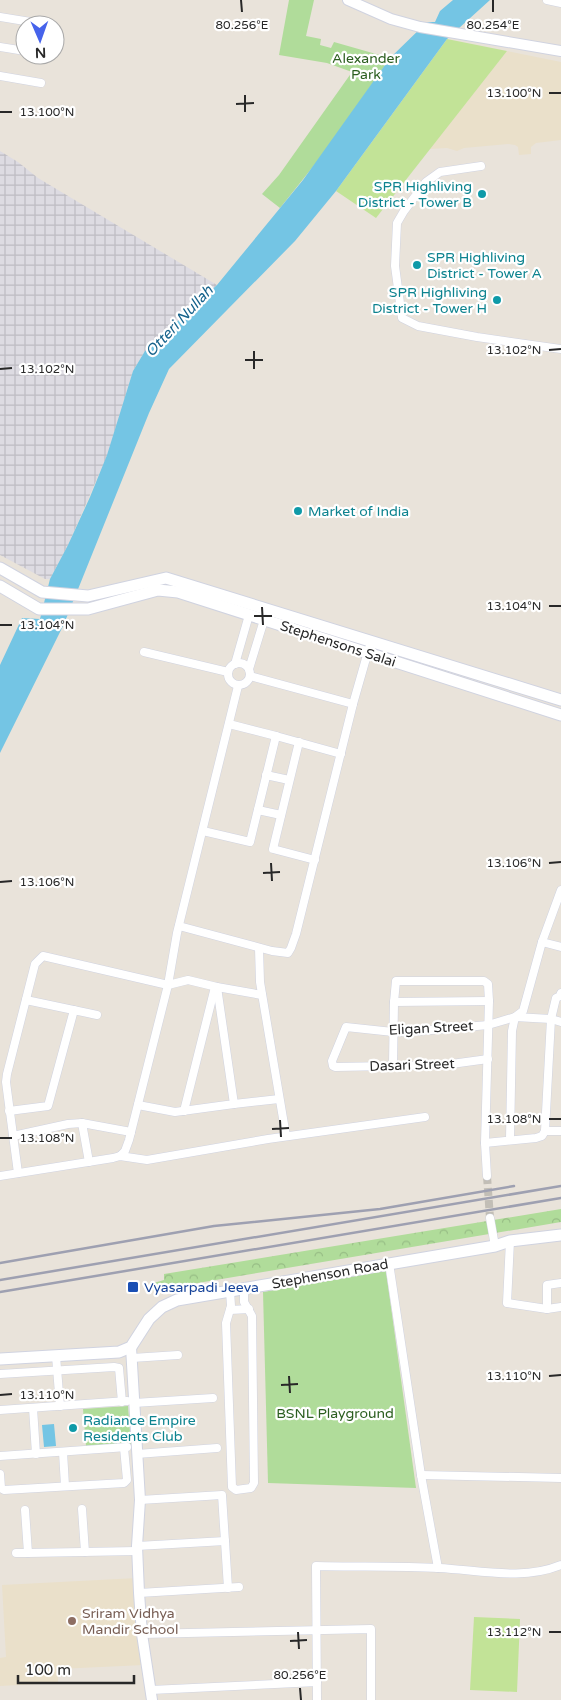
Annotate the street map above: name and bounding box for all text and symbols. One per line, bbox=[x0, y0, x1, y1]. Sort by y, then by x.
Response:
north arrow bbox=[15, 15, 65, 65]
text: 80.256°E bbox=[216, 18, 269, 32]
text: 80.254°E bbox=[467, 18, 520, 32]
text: N bbox=[35, 44, 46, 61]
park label: Alexander Park bbox=[332, 50, 401, 83]
text: 13.100°N bbox=[487, 86, 541, 100]
text: 13.100°N bbox=[20, 105, 74, 119]
place label: SPR Highliving District - Tower B bbox=[358, 178, 472, 211]
marker: SPR Highliving District - Tower B bbox=[476, 188, 488, 200]
place label: SPR Highliving District - Tower A bbox=[427, 249, 542, 282]
marker: SPR Highliving District - Tower A bbox=[411, 259, 423, 271]
water label: Otteri Nullah bbox=[141, 281, 217, 361]
place label: SPR Highliving District - Tower H bbox=[372, 284, 487, 317]
marker: SPR Highliving District - Tower H bbox=[491, 294, 503, 306]
text: 13.102°N bbox=[487, 343, 541, 357]
text: 13.102°N bbox=[20, 362, 74, 376]
place label: Market of India bbox=[308, 503, 409, 520]
marker: Market of India bbox=[292, 505, 304, 517]
text: 13.104°N bbox=[487, 599, 541, 613]
street label: Stephensons Salai bbox=[278, 617, 398, 671]
text: 13.104°N bbox=[20, 618, 74, 632]
text: 13.106°N bbox=[487, 856, 541, 870]
text: 13.106°N bbox=[20, 875, 74, 889]
street label: Eligan Street bbox=[388, 1017, 474, 1039]
street label: Dasari Street bbox=[369, 1055, 456, 1075]
text: 13.108°N bbox=[487, 1112, 541, 1126]
text: 13.108°N bbox=[20, 1131, 74, 1145]
street label: Stephenson Road bbox=[270, 1255, 390, 1293]
place label: Vyasarpadi Jeeva bbox=[144, 1279, 259, 1296]
marker: Vyasarpadi Jeeva bbox=[126, 1280, 140, 1294]
text: 13.110°N bbox=[487, 1369, 541, 1383]
text: 13.110°N bbox=[20, 1388, 74, 1402]
park label: BSNL Playground bbox=[276, 1405, 394, 1422]
place label: Radiance Empire Residents Club bbox=[83, 1412, 196, 1445]
marker: Radiance Empire Residents Club bbox=[67, 1422, 79, 1434]
place label: Sriram Vidhya Mandir School bbox=[82, 1605, 178, 1638]
marker: Sriram Vidhya Mandir School bbox=[66, 1615, 78, 1627]
text: 13.112°N bbox=[487, 1625, 541, 1639]
scale bar bbox=[18, 1652, 134, 1684]
text: 100 m bbox=[25, 1661, 71, 1679]
text: 80.256°E bbox=[274, 1668, 327, 1682]

